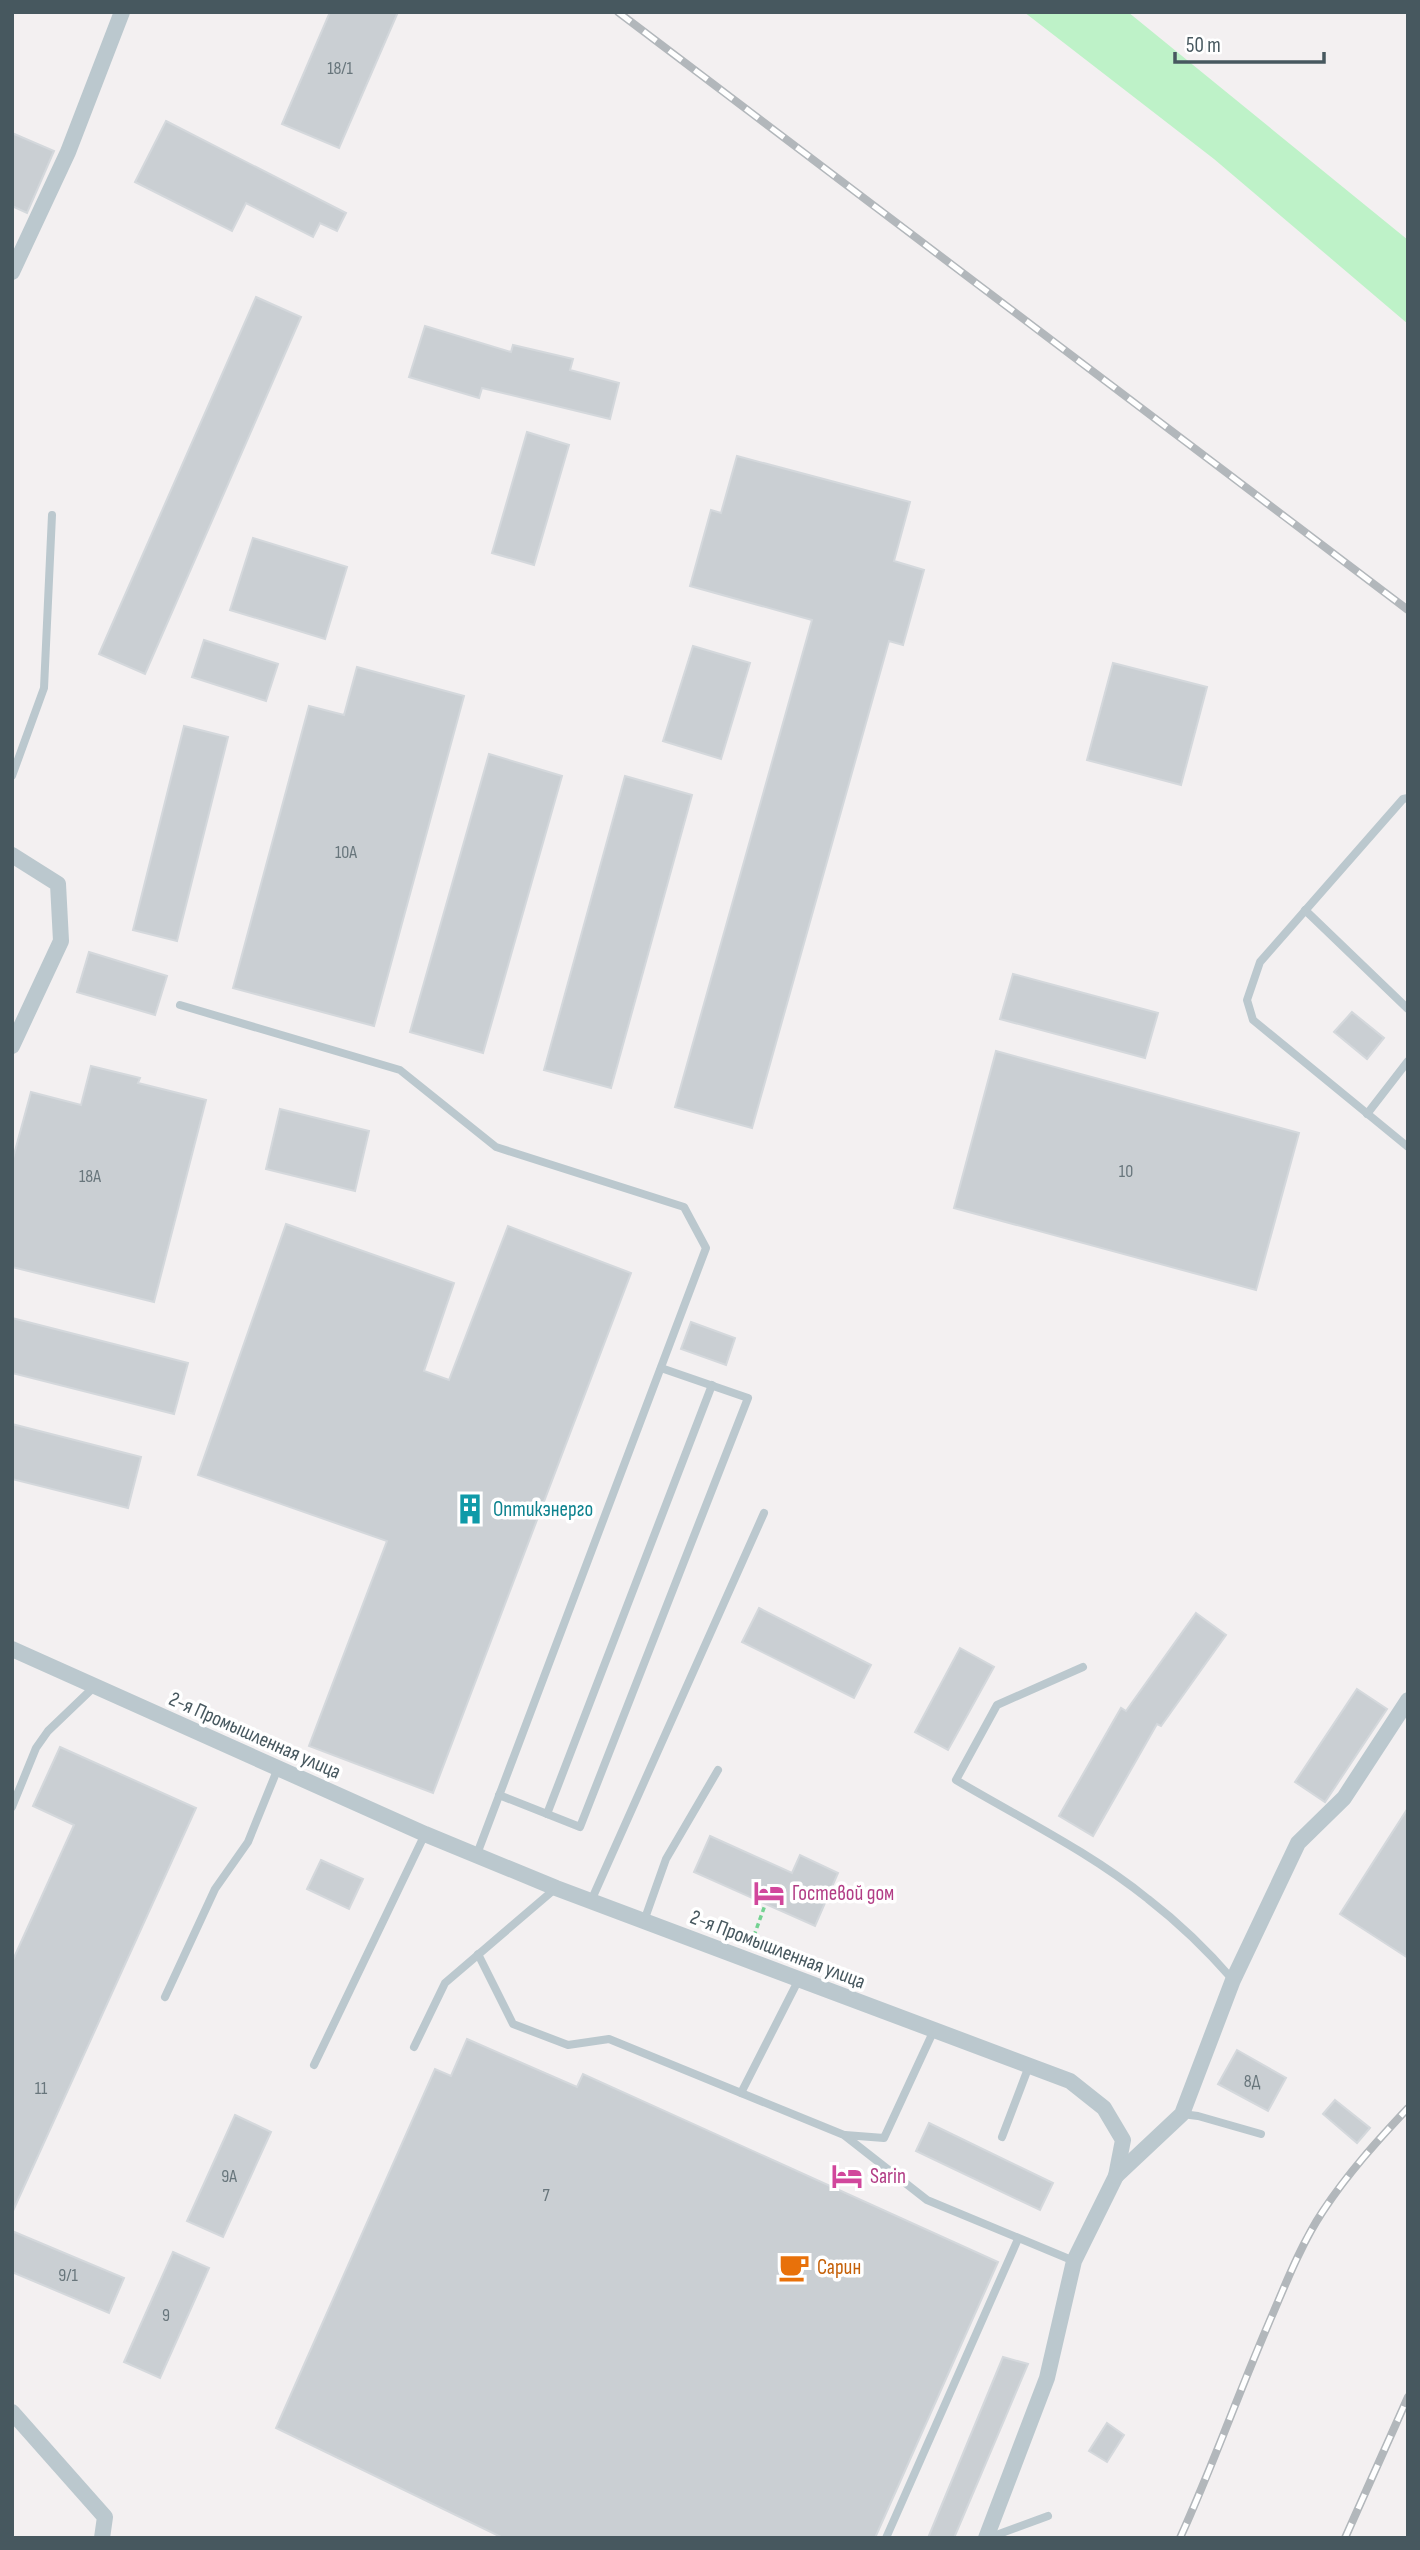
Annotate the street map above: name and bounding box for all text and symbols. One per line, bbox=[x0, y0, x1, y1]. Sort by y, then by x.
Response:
scale bar bbox=[1175, 21, 1324, 65]
text: 50 m bbox=[1186, 33, 1221, 58]
house number: 18/1 bbox=[327, 58, 354, 79]
house number: 10А bbox=[335, 842, 357, 863]
house number: 10 bbox=[1119, 1161, 1133, 1182]
house number: 18А bbox=[79, 1166, 101, 1187]
building icon: Оптикэнерго bbox=[453, 1492, 487, 1526]
place label: Оптикэнерго bbox=[493, 1497, 593, 1522]
street label: 2-я Промышленная улица bbox=[165, 1686, 345, 1785]
hotel icon: Гостевой дом bbox=[752, 1876, 786, 1910]
place label: Гостевой дом bbox=[792, 1881, 894, 1906]
street label: 2-я Промышленная улица bbox=[687, 1905, 869, 1994]
house number: 8Д bbox=[1244, 2071, 1261, 2092]
house number: 11 bbox=[35, 2078, 48, 2099]
hotel icon: Sarin bbox=[830, 2159, 864, 2193]
place label: Sarin bbox=[870, 2164, 906, 2189]
house number: 9А bbox=[221, 2166, 237, 2187]
house number: 7 bbox=[542, 2185, 550, 2206]
cafe icon: Сарин bbox=[777, 2250, 811, 2284]
place label: Сарин bbox=[817, 2255, 861, 2280]
house number: 9/1 bbox=[58, 2265, 78, 2286]
house number: 9 bbox=[162, 2305, 170, 2326]

